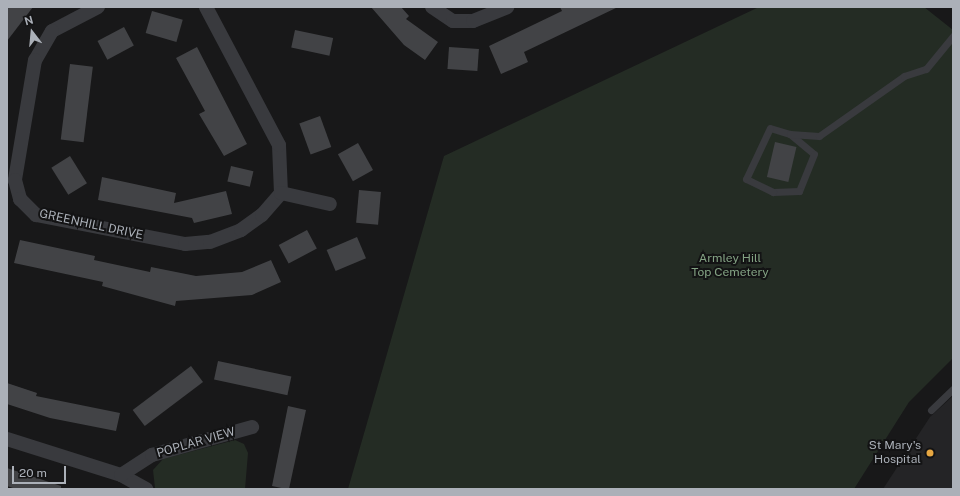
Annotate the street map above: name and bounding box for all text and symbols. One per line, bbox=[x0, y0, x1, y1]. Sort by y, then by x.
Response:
north arrow bbox=[12, 12, 52, 52]
text: N bbox=[23, 14, 34, 27]
street label: GREENHILL DRIVE bbox=[38, 207, 144, 243]
park label: Armley Hill Top Cemetery bbox=[691, 252, 769, 280]
street label: POPLAR VIEW bbox=[155, 425, 237, 461]
place label: St Mary's Hospital bbox=[869, 439, 921, 467]
marker: St Mary's Hospital bbox=[924, 447, 936, 459]
scale bar bbox=[14, 458, 68, 484]
text: 20 m bbox=[19, 466, 47, 480]

